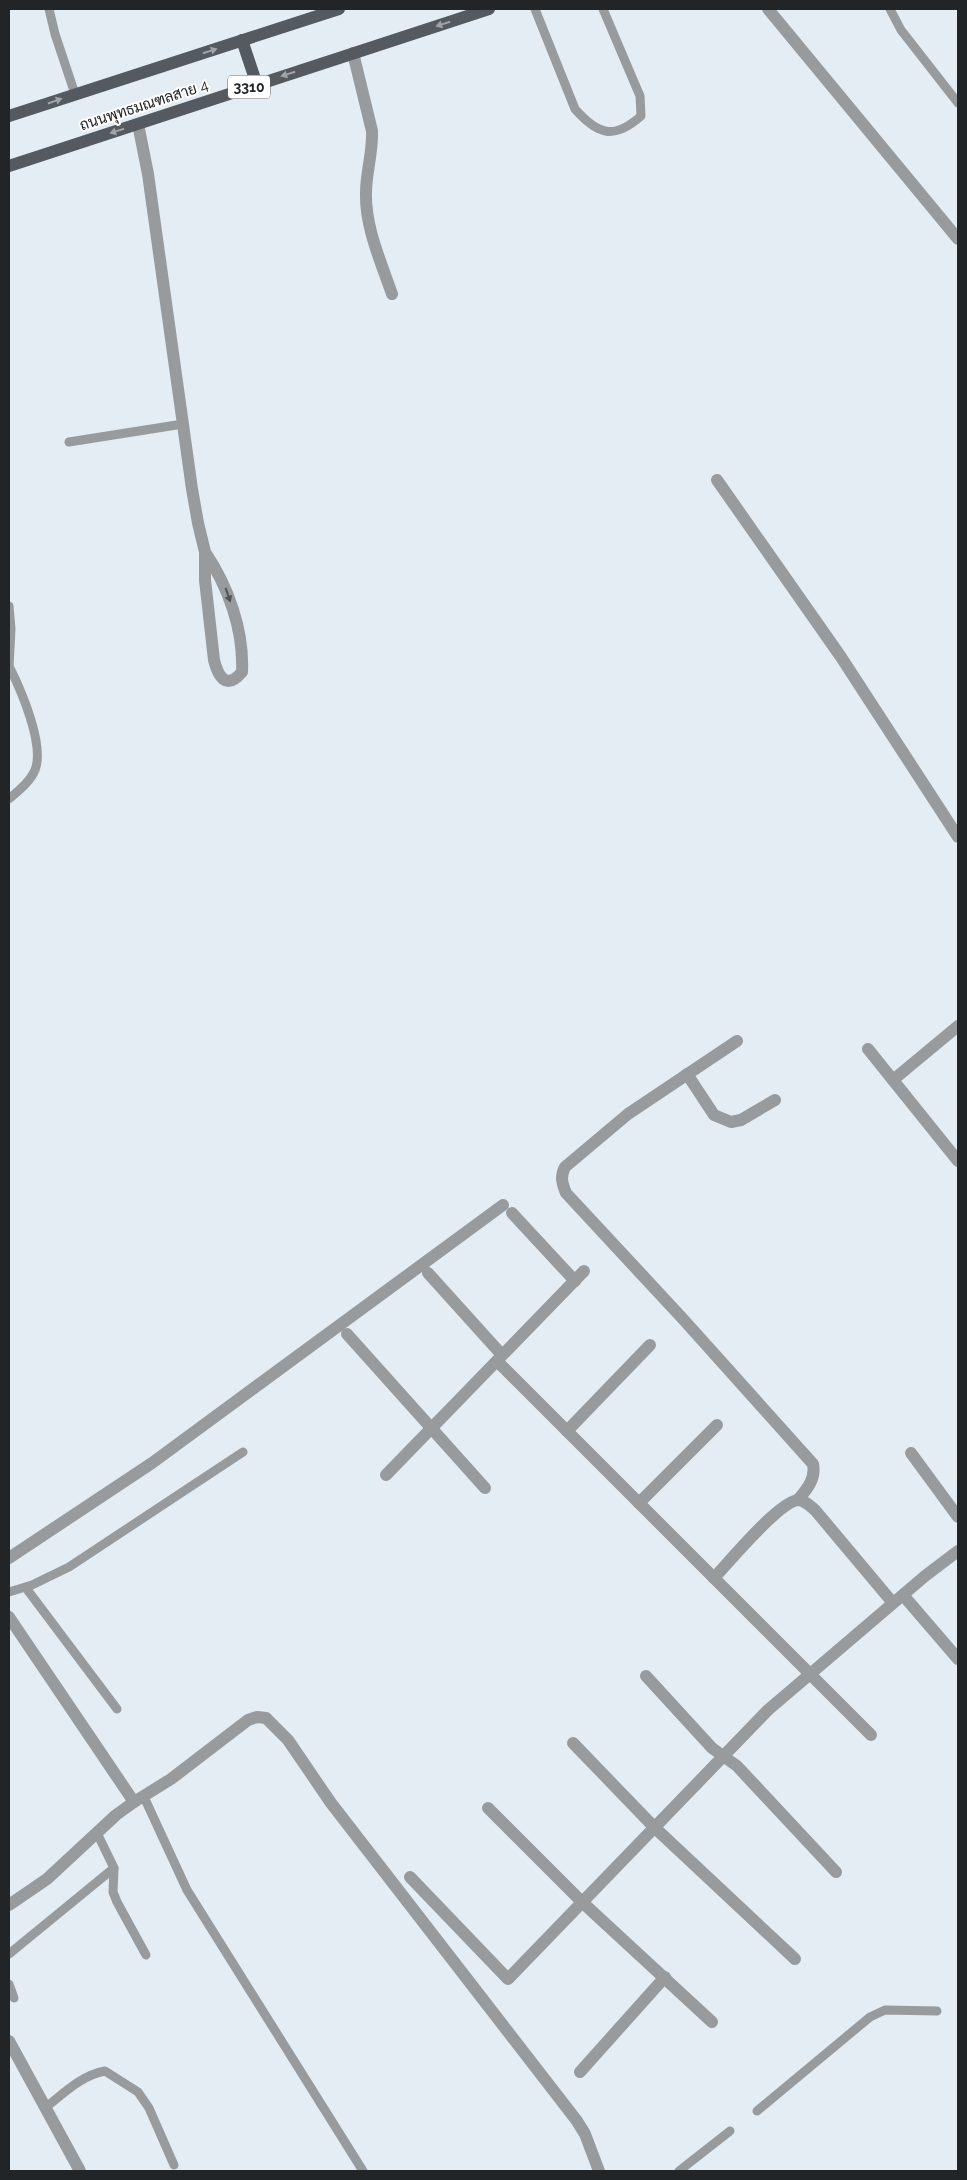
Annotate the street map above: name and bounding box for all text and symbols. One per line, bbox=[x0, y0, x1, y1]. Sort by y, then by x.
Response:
one-way arrow bbox=[435, 21, 450, 28]
one-way arrow bbox=[202, 47, 217, 54]
one-way arrow bbox=[281, 71, 296, 79]
road number: 3310 bbox=[228, 75, 270, 98]
street label: ถนนพุทธมณฑลสาย 4 bbox=[77, 76, 211, 136]
one-way arrow bbox=[48, 97, 63, 105]
one-way arrow bbox=[110, 127, 125, 135]
one-way arrow bbox=[224, 588, 232, 603]

